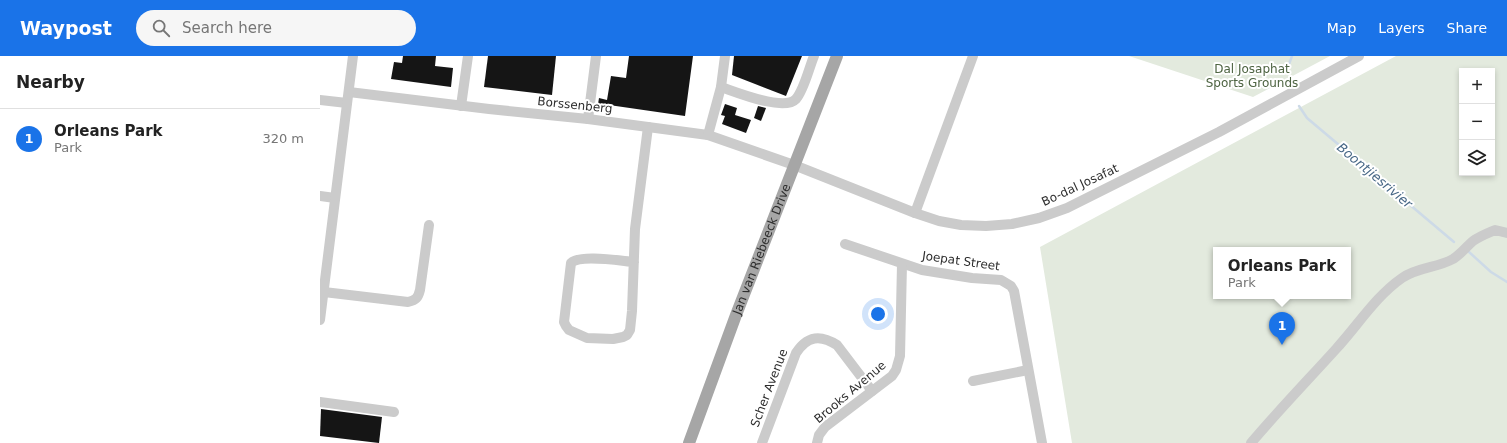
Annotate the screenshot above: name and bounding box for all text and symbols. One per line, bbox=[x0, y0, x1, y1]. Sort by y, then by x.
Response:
search box bbox=[136, 10, 416, 46]
text: Waypost bbox=[20, 17, 112, 39]
icon: search bbox=[150, 17, 172, 39]
text: Search here bbox=[182, 19, 272, 37]
text: Map bbox=[1327, 20, 1356, 36]
text: Layers bbox=[1378, 20, 1425, 36]
text: Share bbox=[1447, 20, 1487, 36]
park label: Dal Josaphat Sports Grounds bbox=[1206, 62, 1298, 90]
map controls bbox=[1459, 68, 1495, 176]
button: + bbox=[1459, 68, 1495, 104]
text: Nearby bbox=[16, 72, 85, 92]
street label: Borssenberg bbox=[537, 94, 613, 116]
button: − bbox=[1459, 104, 1495, 140]
text: Orleans Park bbox=[54, 122, 163, 140]
text: 1 bbox=[24, 131, 34, 146]
text: 320 m bbox=[262, 131, 304, 146]
text: Park bbox=[54, 140, 82, 155]
water label: Boontjiesrivier bbox=[1334, 140, 1417, 212]
button: layers bbox=[1459, 140, 1495, 176]
street label: Bo-dal Josafat bbox=[1039, 161, 1121, 209]
street label: Jan van Riebeeck Drive bbox=[730, 182, 793, 317]
popup bbox=[1213, 247, 1351, 299]
street label: Joepat Street bbox=[920, 248, 1001, 273]
text: Orleans Park bbox=[1228, 257, 1336, 275]
text: Park bbox=[1228, 275, 1256, 290]
your location bbox=[868, 304, 888, 324]
pin: 1 bbox=[1269, 312, 1295, 345]
street label: Scher Avenue bbox=[748, 347, 790, 429]
street label: Brooks Avenue bbox=[811, 358, 889, 426]

